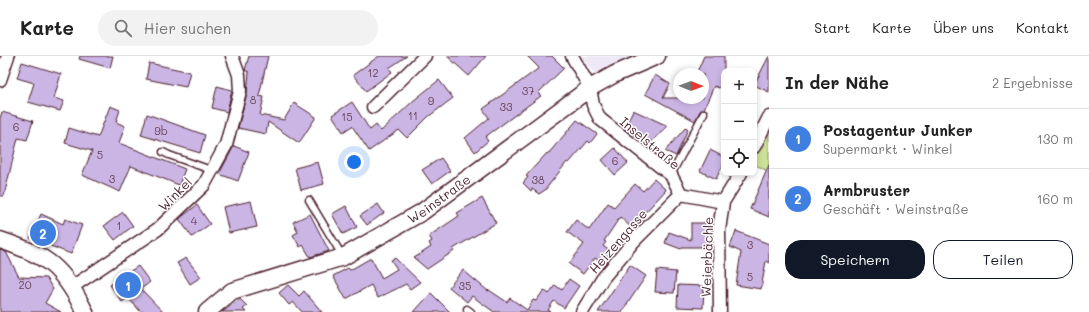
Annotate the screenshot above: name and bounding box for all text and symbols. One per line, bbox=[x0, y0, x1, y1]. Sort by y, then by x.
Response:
search box bbox=[98, 10, 378, 46]
text: Karte bbox=[20, 15, 74, 40]
icon: search bbox=[112, 17, 134, 39]
text: Hier suchen bbox=[144, 18, 231, 38]
text: Start bbox=[814, 18, 850, 37]
text: Karte bbox=[872, 18, 911, 37]
text: Über uns bbox=[933, 18, 994, 37]
text: Kontakt bbox=[1016, 18, 1069, 37]
house number: 12 bbox=[367, 65, 379, 80]
north arrow bbox=[673, 68, 709, 104]
map controls bbox=[721, 68, 757, 176]
button: + bbox=[721, 68, 757, 104]
text: In der Nähe bbox=[785, 71, 889, 93]
text: 2 Ergebnisse bbox=[992, 74, 1073, 91]
house number: 37 bbox=[522, 83, 534, 98]
house number: 8 bbox=[250, 92, 257, 107]
house number: 9 bbox=[428, 93, 435, 108]
house number: 33 bbox=[500, 99, 513, 114]
button: − bbox=[721, 104, 757, 140]
house number: 11 bbox=[408, 108, 418, 123]
house number: 15 bbox=[341, 109, 353, 124]
street label: Inselstraße bbox=[617, 112, 684, 173]
house number: 6 bbox=[13, 119, 19, 134]
text: Postagentur Junker bbox=[823, 120, 973, 140]
house number: 9b bbox=[154, 123, 168, 138]
text: 1 bbox=[795, 130, 801, 147]
text: 130 m bbox=[1037, 130, 1073, 147]
button: locate bbox=[721, 140, 757, 176]
text: Supermarkt · Winkel bbox=[823, 140, 952, 157]
house number: 5 bbox=[97, 147, 103, 162]
your location bbox=[344, 152, 364, 172]
house number: 6 bbox=[612, 153, 618, 168]
street label: Weinstraße bbox=[404, 170, 474, 227]
house number: 3 bbox=[109, 171, 116, 186]
house number: 38 bbox=[531, 172, 545, 187]
street label: Winkel bbox=[154, 173, 195, 214]
text: Armbruster bbox=[823, 180, 910, 200]
text: 2 bbox=[794, 190, 802, 207]
text: 160 m bbox=[1037, 190, 1073, 207]
text: Geschäft · Weinstraße bbox=[823, 200, 968, 217]
street label: Heizengasse bbox=[585, 205, 650, 276]
house number: 4 bbox=[191, 213, 198, 228]
street label: Weierbächle bbox=[697, 216, 716, 298]
pin: 2 bbox=[30, 218, 56, 248]
house number: 1 bbox=[117, 218, 121, 233]
house number: 3 bbox=[747, 237, 754, 252]
button: Speichern bbox=[785, 240, 925, 279]
button: Teilen bbox=[933, 240, 1073, 279]
house number: 5 bbox=[747, 269, 753, 284]
pin: 1 bbox=[115, 270, 141, 300]
house number: 20 bbox=[19, 277, 32, 292]
house number: 35 bbox=[459, 278, 471, 293]

